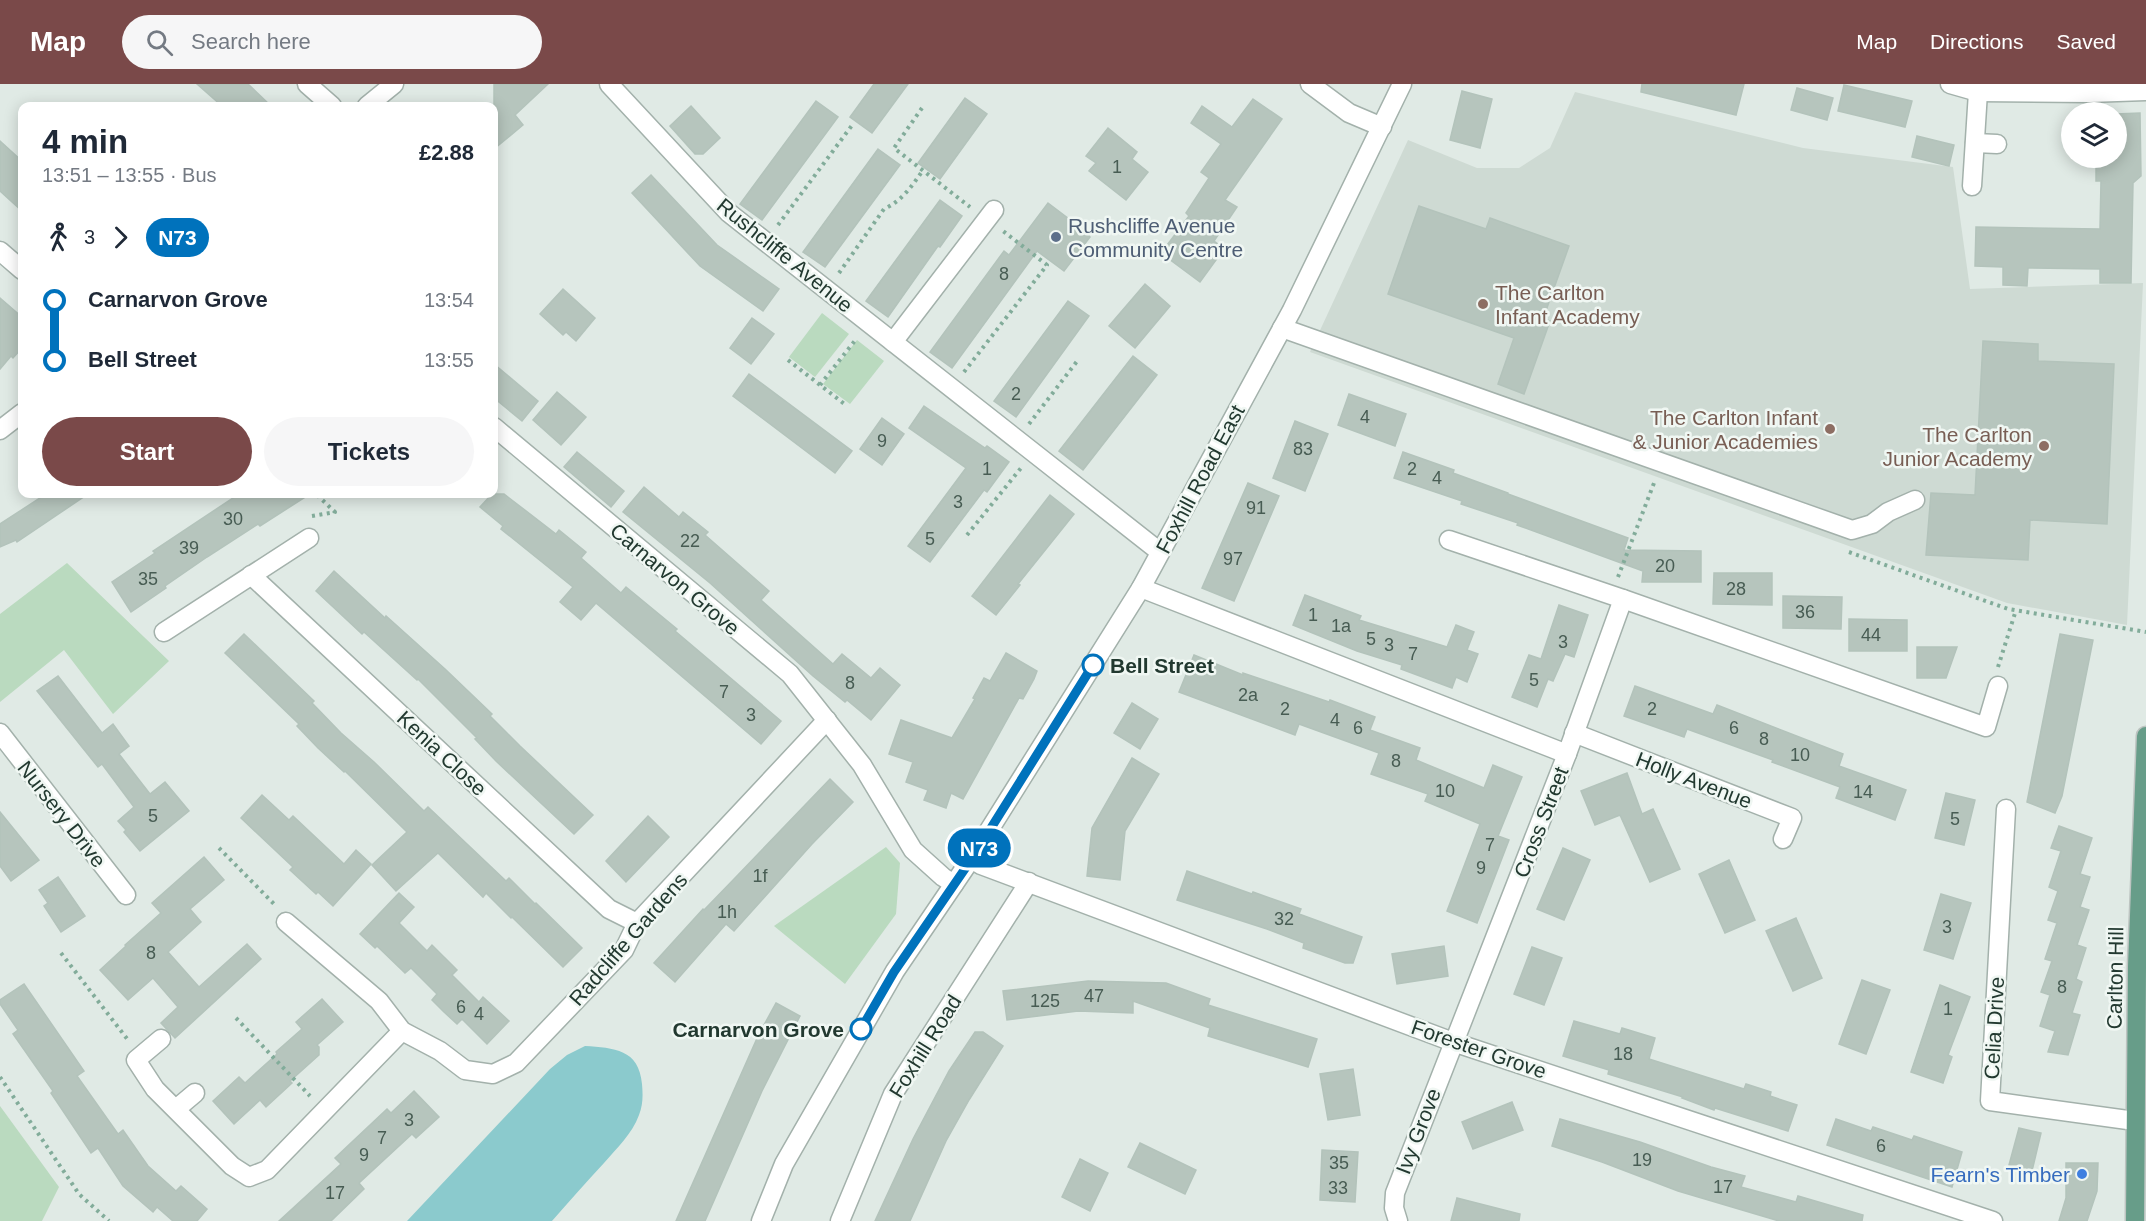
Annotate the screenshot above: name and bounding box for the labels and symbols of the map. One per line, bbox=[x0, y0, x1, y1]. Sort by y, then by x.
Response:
house number: 1 bbox=[1112, 157, 1122, 177]
street label: Rushcliffe Avenue bbox=[713, 193, 857, 317]
place label: Rushcliffe Avenue Community Centre bbox=[1068, 214, 1243, 261]
marker: Rushcliffe Avenue Community Centre bbox=[1049, 230, 1063, 244]
house number: 8 bbox=[999, 264, 1009, 284]
place label: The Carlton Infant Academy bbox=[1495, 281, 1640, 328]
marker: The Carlton Infant Academy bbox=[1476, 297, 1490, 311]
house number: 2 bbox=[1011, 384, 1021, 404]
street label: Foxhill Road East bbox=[1151, 401, 1249, 557]
place label: The Carlton Infant & Junior Academies bbox=[1632, 406, 1818, 453]
house number: 4 bbox=[1360, 407, 1370, 427]
marker: The Carlton Infant & Junior Academies bbox=[1823, 422, 1837, 436]
place label: The Carlton Junior Academy bbox=[1883, 423, 2032, 470]
house number: 9 bbox=[877, 431, 887, 451]
house number: 83 bbox=[1293, 439, 1313, 459]
marker: The Carlton Junior Academy bbox=[2037, 439, 2051, 453]
house number: 1 bbox=[982, 459, 992, 479]
house number: 2 bbox=[1407, 459, 1417, 479]
house number: 4 bbox=[1432, 468, 1442, 488]
house number: 3 bbox=[953, 492, 963, 512]
house number: 91 bbox=[1246, 498, 1266, 518]
house number: 30 bbox=[223, 509, 243, 529]
street label: Carnarvon Grove bbox=[606, 518, 744, 640]
house number: 5 bbox=[925, 529, 935, 549]
house number: 22 bbox=[680, 531, 700, 551]
house number: 39 bbox=[179, 538, 199, 558]
house number: 97 bbox=[1223, 549, 1243, 569]
house number: 20 bbox=[1655, 556, 1675, 576]
house number: 35 bbox=[138, 569, 158, 589]
house number: 28 bbox=[1726, 579, 1746, 599]
house number: 36 bbox=[1795, 602, 1815, 622]
house number: 1 bbox=[1308, 605, 1318, 625]
house number: 1a bbox=[1331, 616, 1352, 636]
house number: 44 bbox=[1861, 625, 1881, 645]
house number: 5 bbox=[1366, 629, 1376, 649]
house number: 3 bbox=[1558, 632, 1568, 652]
house number: 3 bbox=[1384, 635, 1394, 655]
house number: 7 bbox=[1408, 644, 1418, 664]
marker: Bell Street bbox=[1082, 654, 1104, 676]
place label: Bell Street bbox=[1110, 654, 1214, 677]
house number: 5 bbox=[1529, 670, 1539, 690]
house number: 8 bbox=[845, 673, 855, 693]
house number: 7 bbox=[719, 682, 729, 702]
house number: 2a bbox=[1238, 685, 1259, 705]
house number: 2 bbox=[1280, 699, 1290, 719]
house number: 2 bbox=[1647, 699, 1657, 719]
house number: 3 bbox=[746, 705, 756, 725]
street label: Kenia Close bbox=[393, 706, 491, 800]
house number: 4 bbox=[1330, 710, 1340, 730]
house number: 6 bbox=[1353, 718, 1363, 738]
house number: 6 bbox=[1729, 718, 1739, 738]
house number: 8 bbox=[1759, 729, 1769, 749]
house number: 10 bbox=[1790, 745, 1810, 765]
street label: Holly Avenue bbox=[1633, 747, 1755, 813]
house number: 8 bbox=[1391, 751, 1401, 771]
street label: Nursery Drive bbox=[13, 756, 111, 872]
street label: Cross Street bbox=[1509, 763, 1573, 881]
house number: 10 bbox=[1435, 781, 1455, 801]
house number: 14 bbox=[1853, 782, 1873, 802]
house number: 5 bbox=[148, 806, 158, 826]
house number: 5 bbox=[1950, 809, 1960, 829]
line badge: N73 bbox=[944, 828, 1014, 867]
house number: 7 bbox=[1485, 835, 1495, 855]
house number: 9 bbox=[1476, 858, 1486, 878]
house number: 1f bbox=[752, 866, 769, 886]
street label: Radcliffe Gardens bbox=[564, 868, 692, 1010]
house number: 1h bbox=[717, 902, 737, 922]
house number: 32 bbox=[1274, 909, 1294, 929]
house number: 3 bbox=[1942, 917, 1952, 937]
street label: Carlton Hill bbox=[2103, 926, 2127, 1030]
house number: 8 bbox=[146, 943, 156, 963]
street label: Celia Drive bbox=[1980, 976, 2008, 1080]
house number: 8 bbox=[2057, 977, 2067, 997]
house number: 47 bbox=[1084, 986, 1104, 1006]
street label: Foxhill Road bbox=[884, 990, 966, 1102]
house number: 125 bbox=[1030, 991, 1060, 1011]
house number: 6 bbox=[456, 997, 466, 1017]
house number: 1 bbox=[1943, 999, 1953, 1019]
house number: 4 bbox=[474, 1004, 484, 1024]
street label: Forester Grove bbox=[1408, 1015, 1550, 1083]
place label: Carnarvon Grove bbox=[672, 1018, 844, 1041]
marker: Carnarvon Grove bbox=[850, 1018, 872, 1040]
house number: 18 bbox=[1613, 1044, 1633, 1064]
street label: Ivy Grove bbox=[1391, 1085, 1445, 1177]
house number: 3 bbox=[404, 1110, 414, 1130]
house number: 7 bbox=[377, 1128, 387, 1148]
house number: 6 bbox=[1876, 1136, 1886, 1156]
house number: 9 bbox=[359, 1145, 369, 1165]
house number: 19 bbox=[1632, 1150, 1652, 1170]
house number: 35 bbox=[1329, 1153, 1349, 1173]
place label: Fearn's Timber bbox=[1931, 1163, 2070, 1186]
marker: Fearn's Timber bbox=[2075, 1167, 2089, 1181]
house number: 17 bbox=[1713, 1177, 1733, 1197]
house number: 33 bbox=[1328, 1178, 1348, 1198]
house number: 17 bbox=[325, 1183, 345, 1203]

